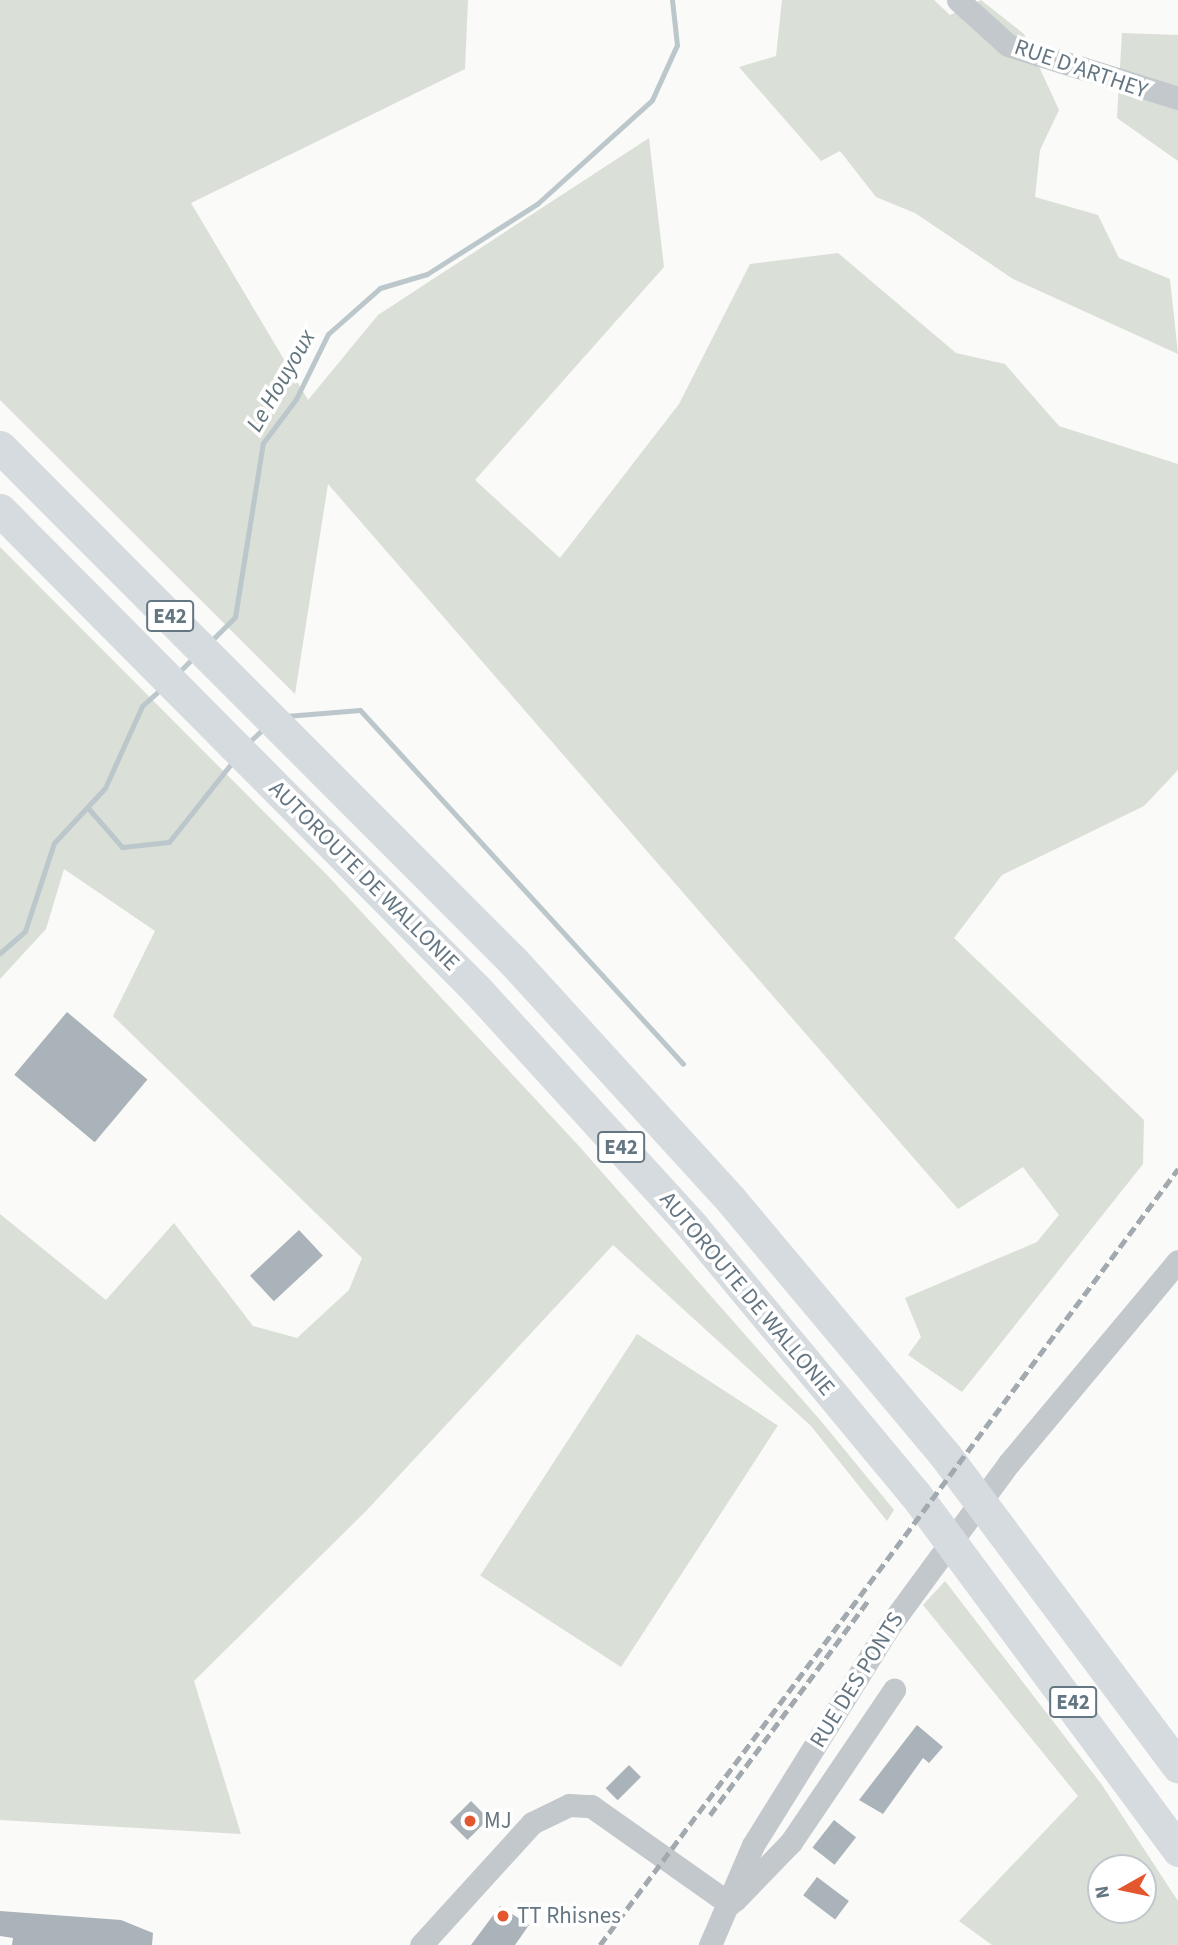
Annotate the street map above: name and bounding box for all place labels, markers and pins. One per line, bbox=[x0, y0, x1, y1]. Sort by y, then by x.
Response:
place label: MJ bbox=[484, 1807, 512, 1835]
marker: MJ bbox=[462, 1813, 478, 1829]
place label: TT Rhisnes bbox=[517, 1902, 621, 1930]
marker: TT Rhisnes bbox=[495, 1908, 511, 1924]

